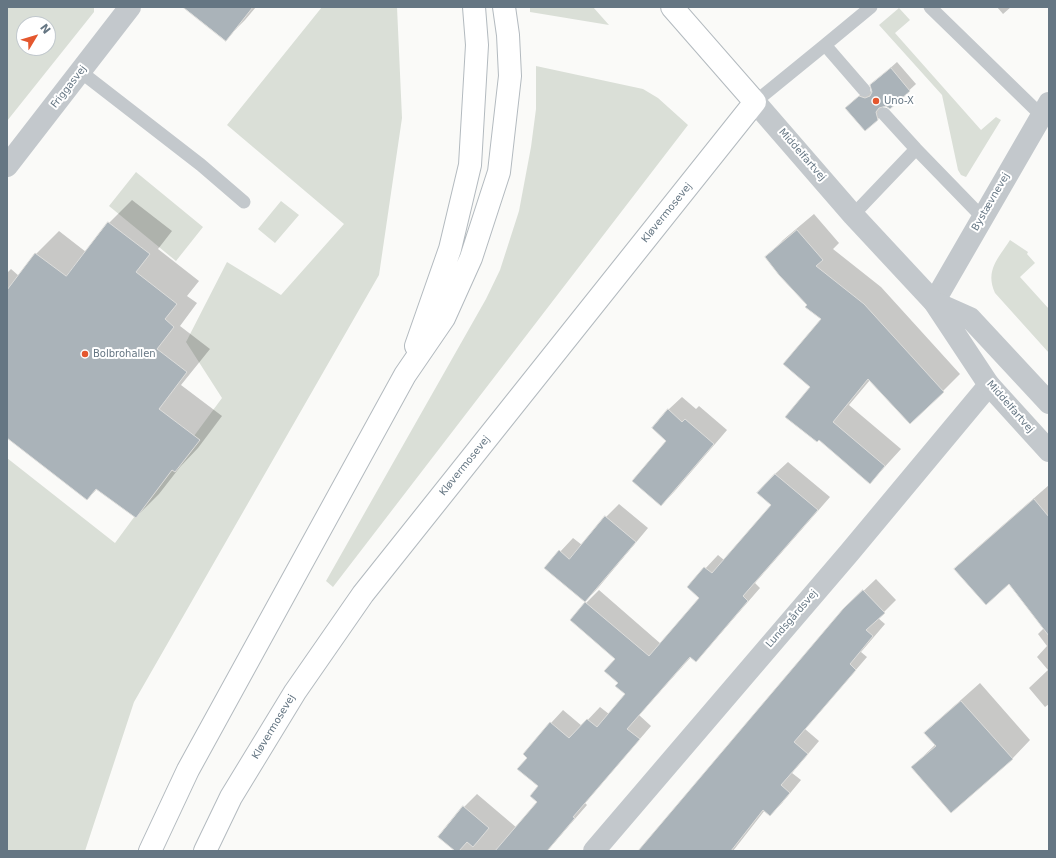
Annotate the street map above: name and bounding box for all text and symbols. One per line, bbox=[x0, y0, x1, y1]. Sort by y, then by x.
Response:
north arrow bbox=[16, 16, 56, 56]
text: N bbox=[37, 21, 53, 37]
street label: Friggasvej bbox=[49, 63, 89, 111]
place label: Uno-X bbox=[884, 95, 914, 107]
marker: Uno-X bbox=[871, 96, 881, 106]
street label: Middelfartvej bbox=[776, 126, 828, 184]
street label: Bystævnevej bbox=[970, 171, 1012, 233]
street label: Kløvermosevej bbox=[639, 181, 695, 245]
place label: Bolbrohallen bbox=[93, 348, 156, 360]
marker: Bolbrohallen bbox=[80, 349, 90, 359]
street label: Middelfartvej bbox=[984, 378, 1036, 436]
street label: Kløvermosevej bbox=[437, 434, 493, 498]
street label: Lundsgårdsvej bbox=[764, 588, 820, 650]
street label: Kløvermosevej bbox=[250, 692, 298, 762]

